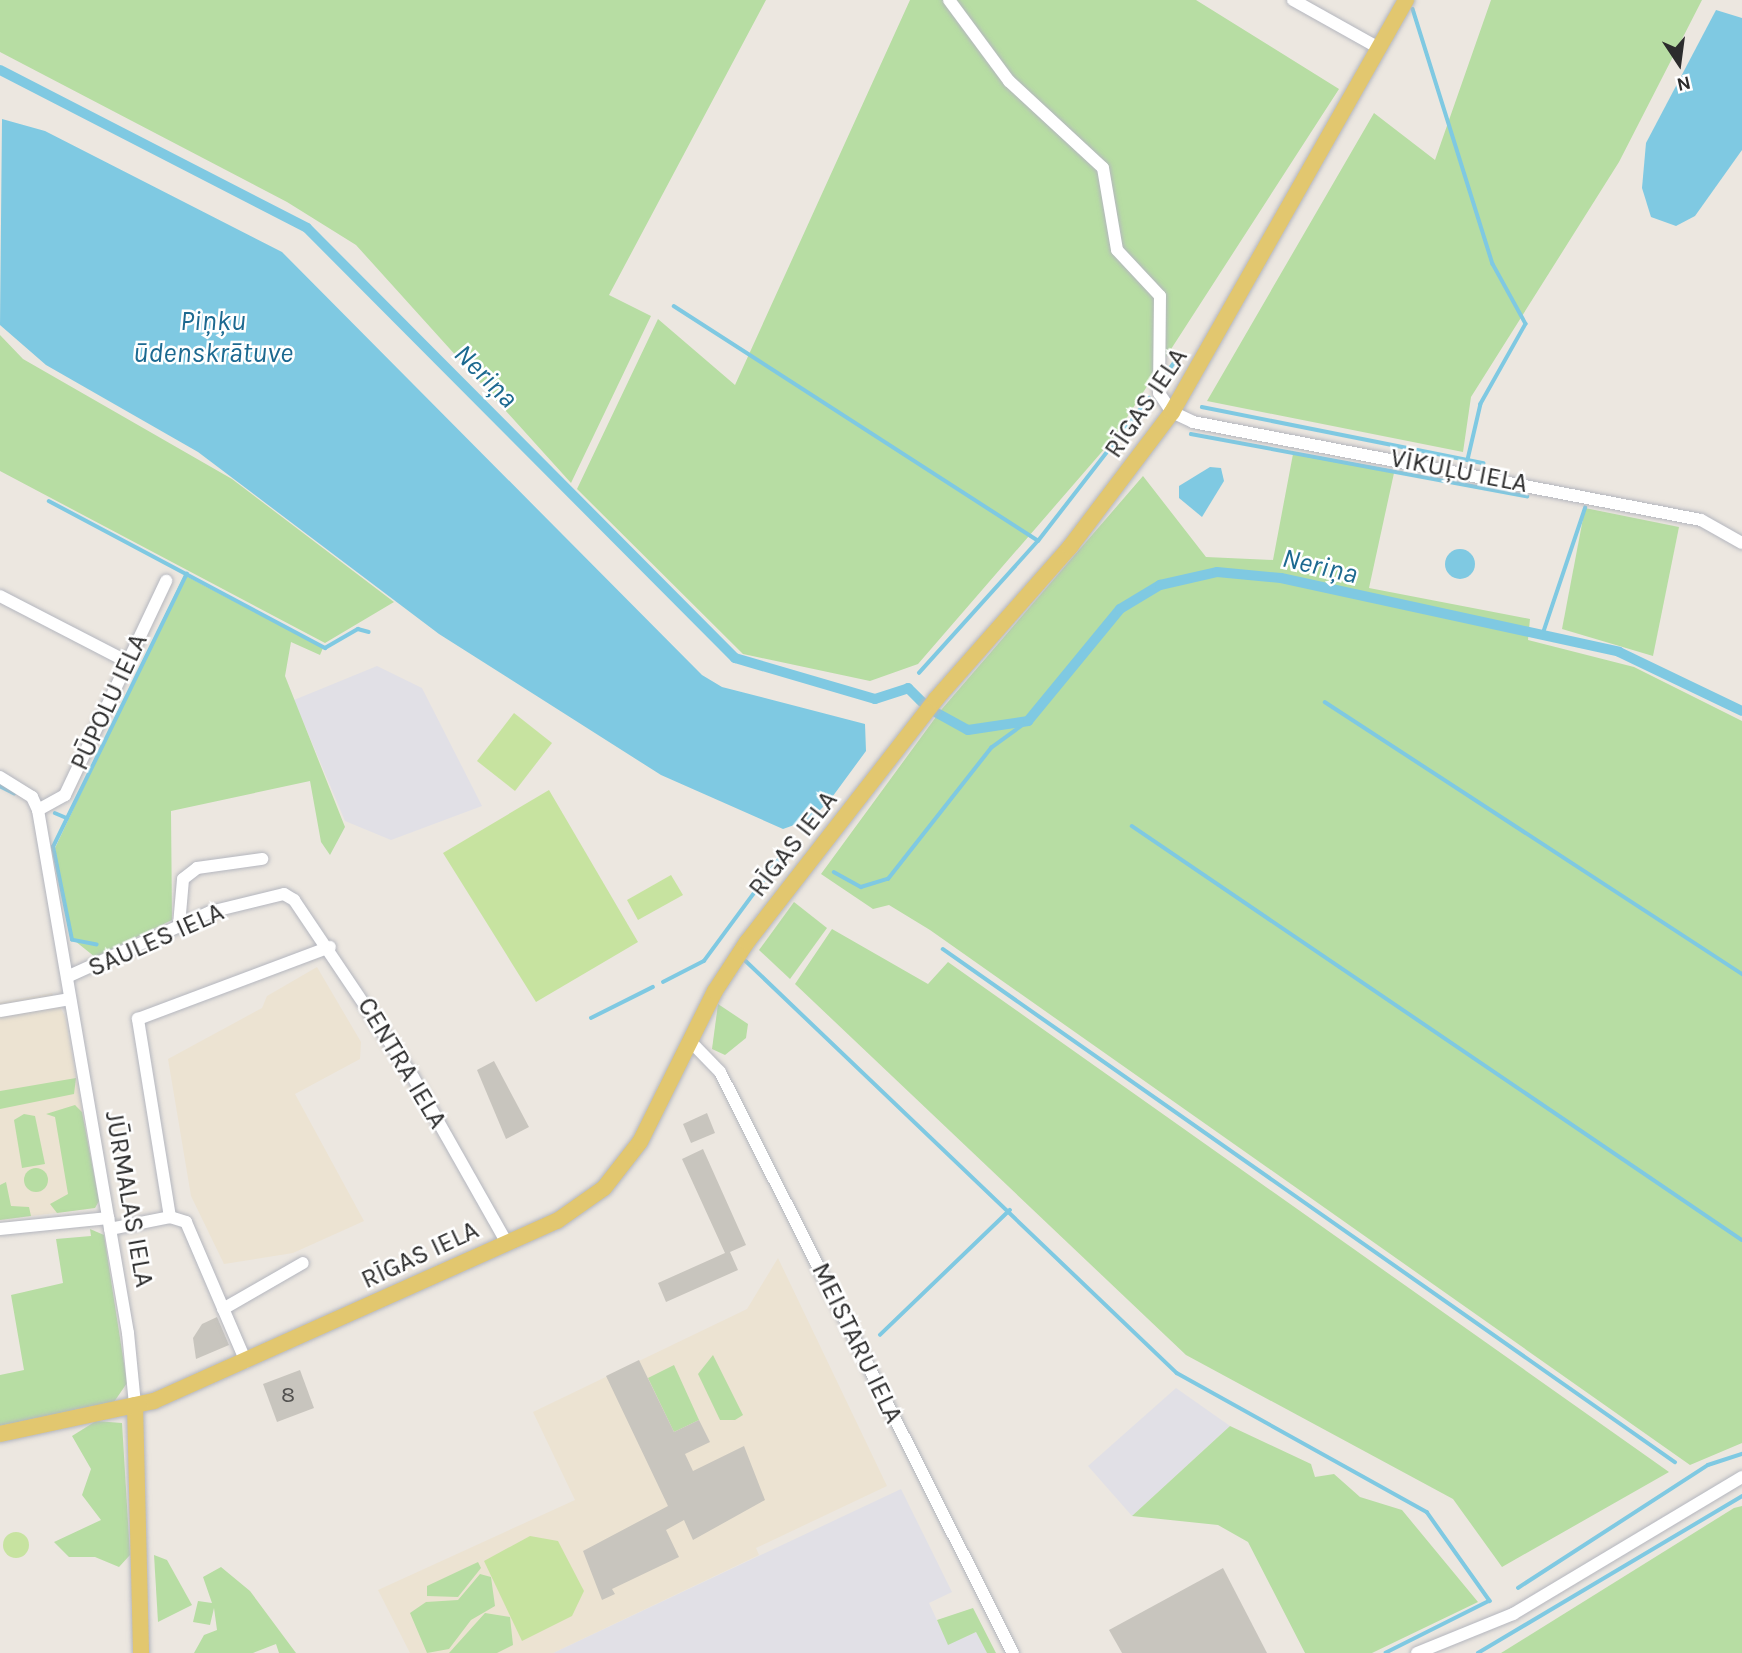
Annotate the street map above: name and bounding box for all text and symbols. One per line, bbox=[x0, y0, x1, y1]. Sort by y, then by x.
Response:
north arrow bbox=[1644, 28, 1714, 98]
text: N bbox=[1675, 71, 1693, 96]
water label: Piņķu ūdenskrātuve bbox=[133, 304, 293, 370]
water label: Neriņa bbox=[447, 337, 525, 415]
street label: RĪGAS IELA bbox=[1098, 342, 1194, 464]
street label: VĪKUĻU IELA bbox=[1388, 442, 1530, 500]
water label: Neriņa bbox=[1279, 541, 1361, 591]
street label: PŪPOLU IELA bbox=[64, 629, 154, 775]
street label: RĪGAS IELA bbox=[742, 785, 844, 903]
street label: SAULES IELA bbox=[83, 896, 229, 984]
street label: CENTRA IELA bbox=[351, 992, 453, 1134]
street label: JŪRMALAS IELA bbox=[98, 1108, 160, 1290]
street label: RĪGAS IELA bbox=[356, 1214, 484, 1296]
street label: MEISTARU IELA bbox=[805, 1258, 909, 1428]
house number: 8 bbox=[281, 1381, 295, 1409]

